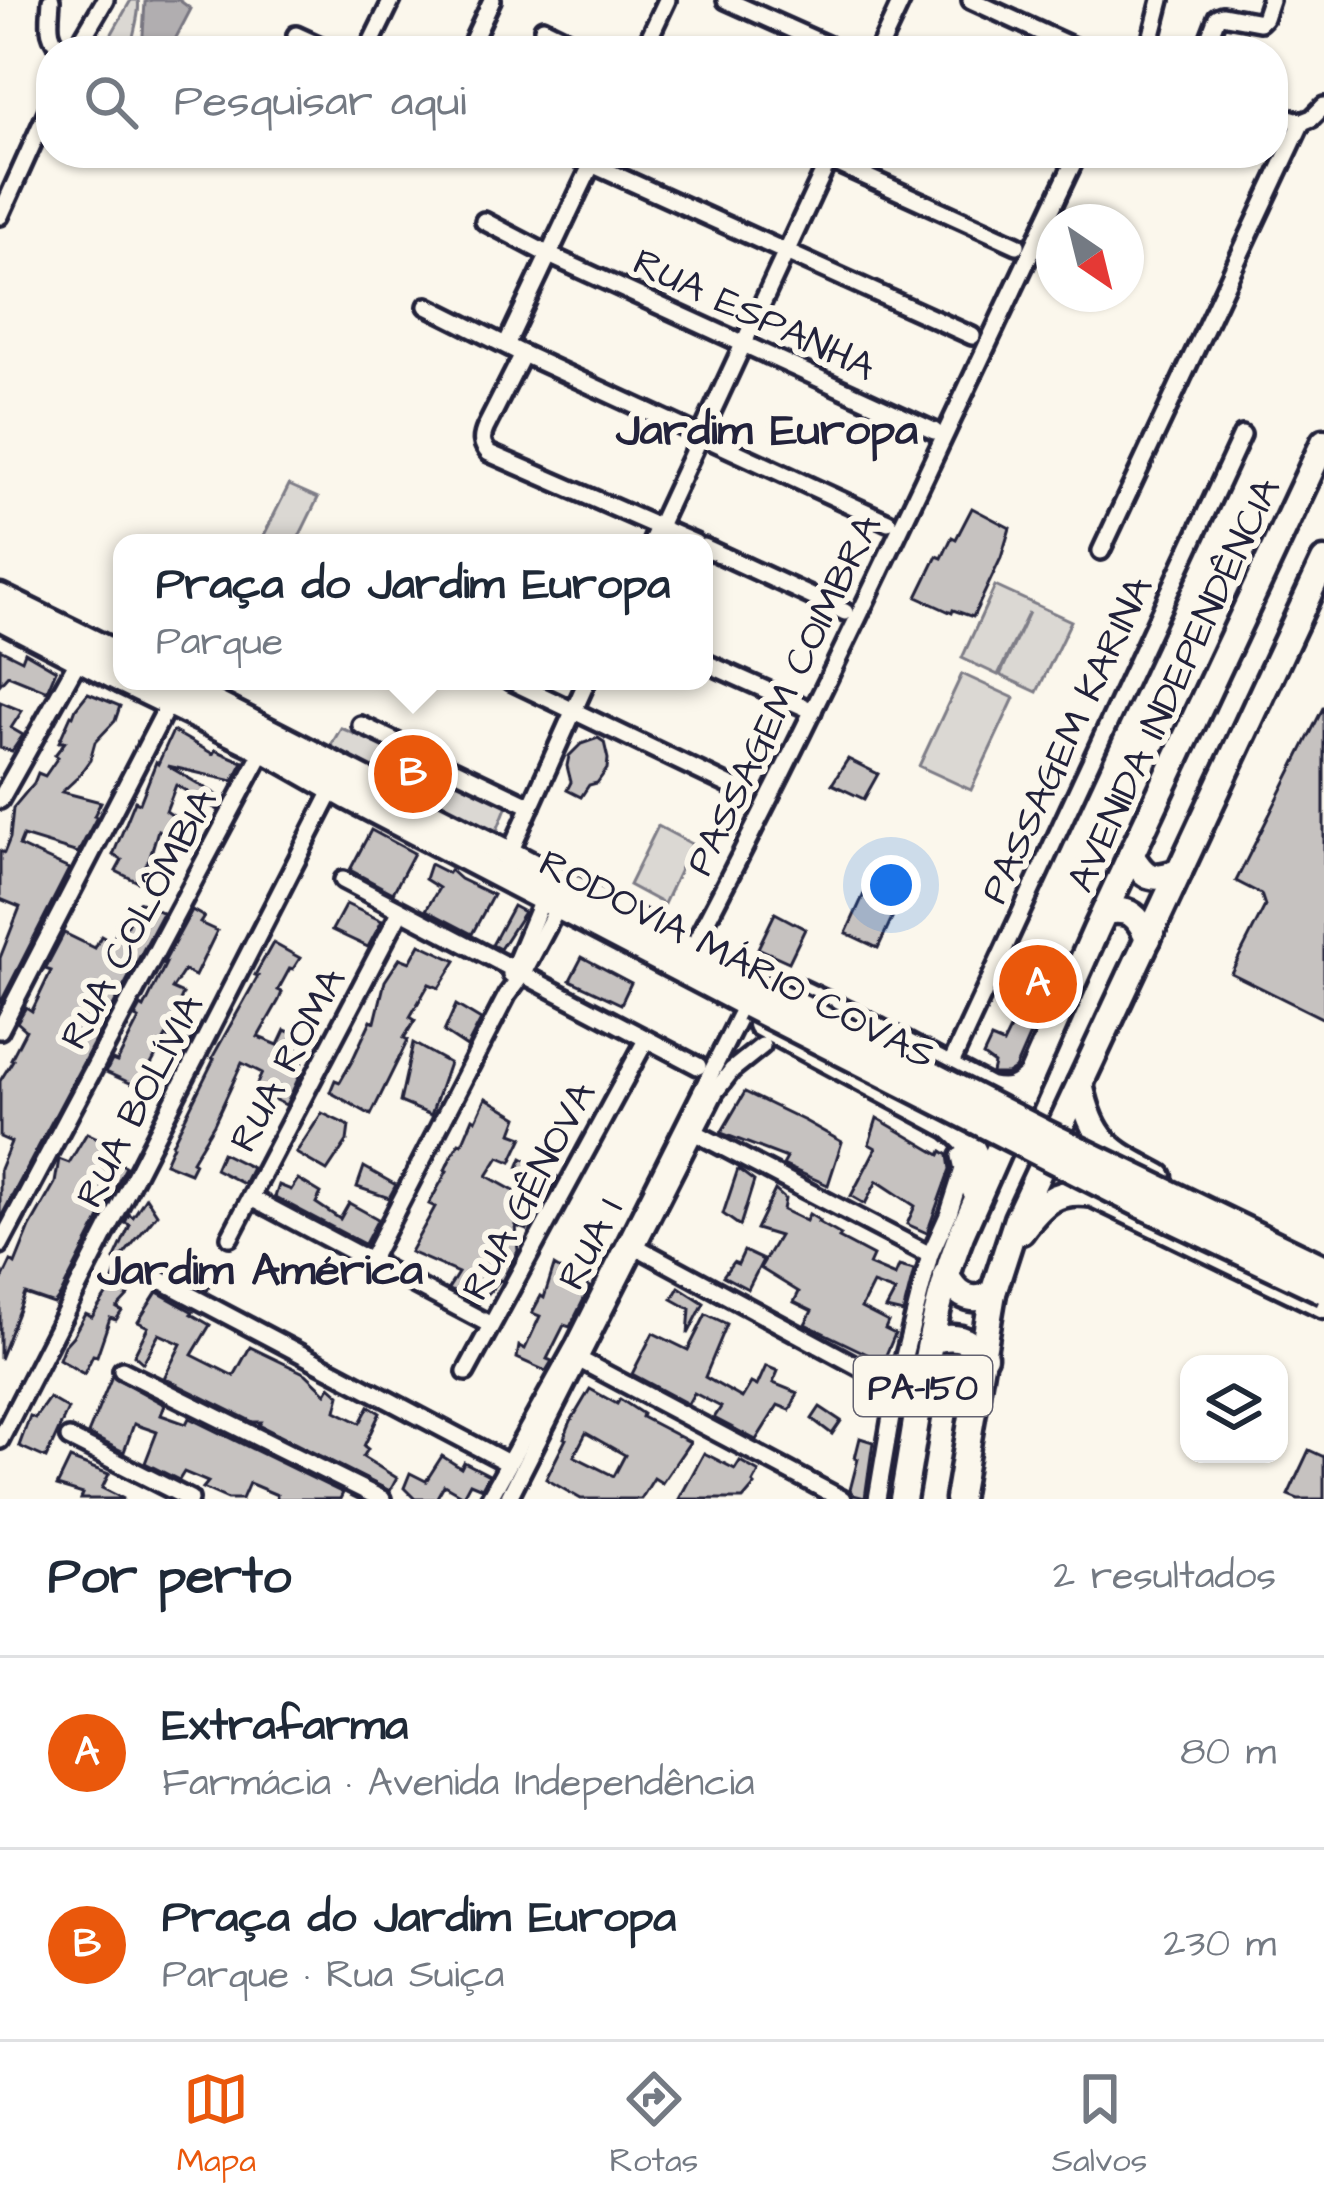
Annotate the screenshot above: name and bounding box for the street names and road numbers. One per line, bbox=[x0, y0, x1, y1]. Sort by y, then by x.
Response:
street label: RUA ESPANHA bbox=[624, 236, 884, 395]
street label: AVENIDA INDEPENDÊNCIA bbox=[1055, 469, 1295, 901]
street label: PASSAGEM COIMBRA bbox=[674, 506, 896, 885]
street label: PASSAGEM KARINA bbox=[968, 568, 1167, 912]
street label: RUA COLÔMBIA bbox=[48, 780, 231, 1059]
street label: RODOVIA MÁRIO COVAS bbox=[530, 837, 944, 1084]
street label: RUA ROMA bbox=[218, 959, 360, 1162]
street label: RUA BOLÍVIA bbox=[64, 986, 217, 1217]
street label: RUA GÊNOVA bbox=[449, 1073, 610, 1310]
street label: RUA I bbox=[546, 1189, 638, 1299]
road number: PA-150 bbox=[854, 1356, 992, 1416]

